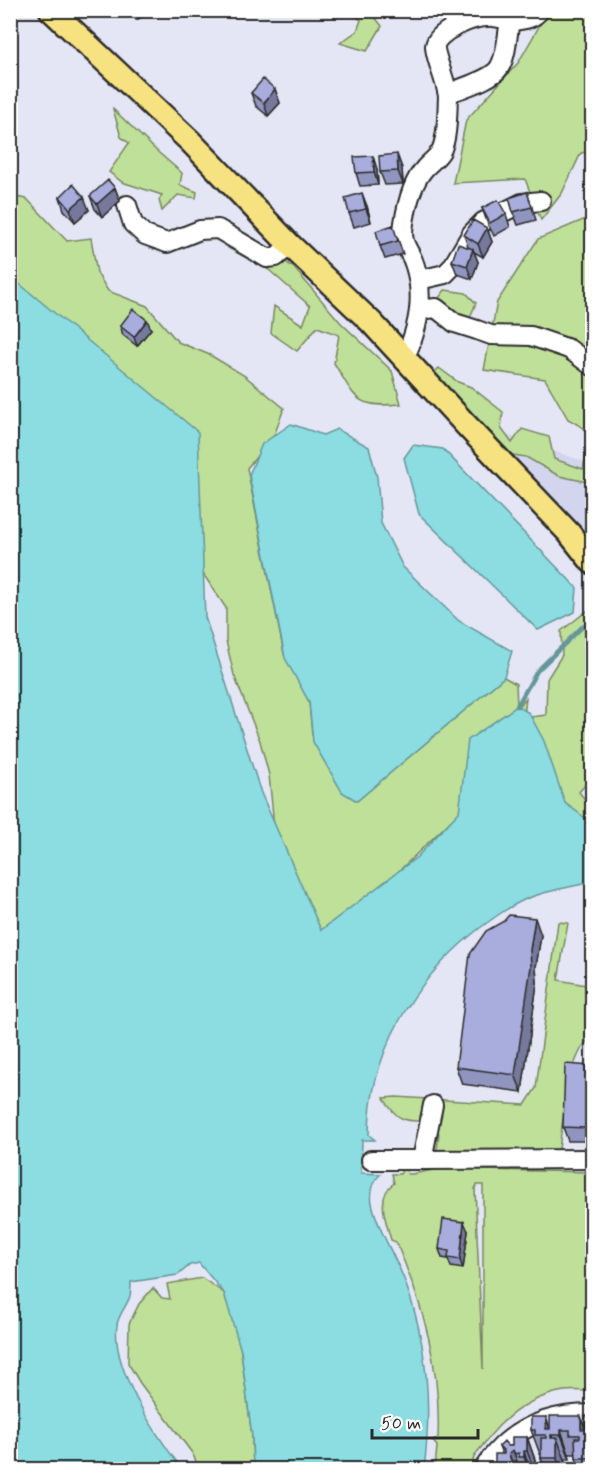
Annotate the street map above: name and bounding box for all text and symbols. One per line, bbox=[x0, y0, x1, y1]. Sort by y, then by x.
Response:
scale bar bbox=[372, 1402, 478, 1440]
text: 50 m bbox=[381, 1412, 421, 1436]

